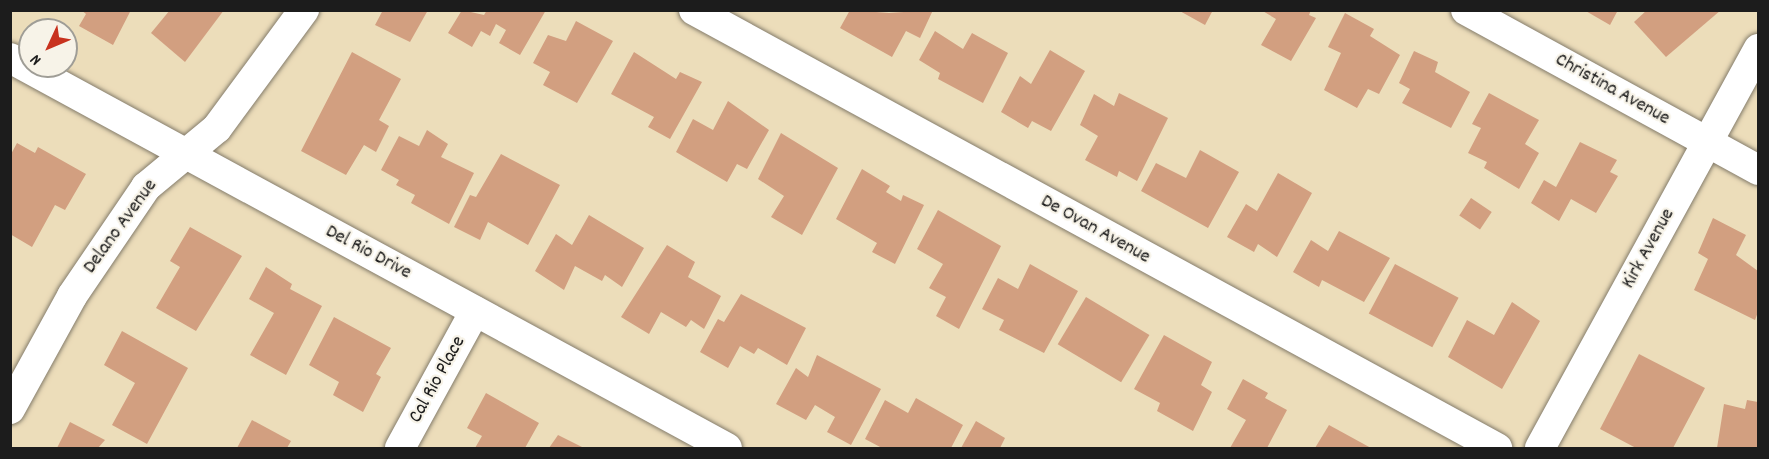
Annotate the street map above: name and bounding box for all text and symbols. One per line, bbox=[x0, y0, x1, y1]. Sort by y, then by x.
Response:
north arrow bbox=[18, 18, 78, 78]
text: N bbox=[25, 49, 47, 70]
street label: Christina Avenue bbox=[1550, 49, 1674, 131]
street label: Delano Avenue bbox=[79, 175, 163, 279]
street label: De Ovan Avenue bbox=[1036, 190, 1154, 270]
street label: Kirk Avenue bbox=[1617, 205, 1681, 293]
street label: Del Rio Drive bbox=[321, 220, 415, 286]
street label: Cal Rio Place bbox=[404, 332, 472, 428]

